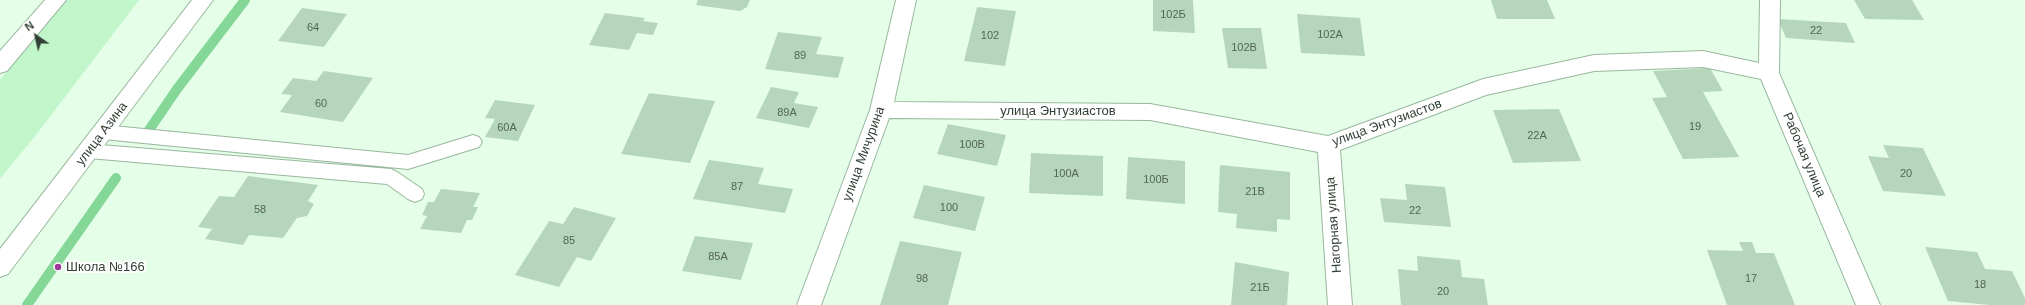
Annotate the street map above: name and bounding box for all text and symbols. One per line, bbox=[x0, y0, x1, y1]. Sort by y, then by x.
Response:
house number: 102Б bbox=[1160, 8, 1186, 22]
north arrow bbox=[16, 16, 56, 56]
text: N bbox=[23, 19, 36, 33]
house number: 64 bbox=[307, 21, 319, 35]
house number: 22 bbox=[1810, 24, 1822, 38]
house number: 102А bbox=[1317, 28, 1343, 42]
house number: 102 bbox=[981, 29, 999, 43]
house number: 102В bbox=[1231, 41, 1257, 55]
house number: 89 bbox=[794, 49, 806, 63]
street label: улица Энтузиастов bbox=[1330, 96, 1444, 150]
house number: 60 bbox=[315, 97, 327, 111]
street label: улица Азина bbox=[73, 99, 131, 169]
street label: улица Энтузиастов bbox=[1000, 103, 1116, 119]
street label: улица Мичурина bbox=[840, 105, 888, 203]
house number: 89А bbox=[777, 106, 797, 120]
street label: Рабочая улица bbox=[1779, 110, 1829, 200]
house number: 19 bbox=[1689, 120, 1701, 134]
house number: 60А bbox=[497, 121, 517, 135]
house number: 22А bbox=[1527, 129, 1547, 143]
house number: 100В bbox=[959, 138, 985, 152]
house number: 100А bbox=[1053, 167, 1079, 181]
house number: 20 bbox=[1900, 167, 1912, 181]
house number: 100Б bbox=[1143, 173, 1169, 187]
street label: Нагорная улица bbox=[1323, 176, 1345, 274]
house number: 87 bbox=[731, 180, 743, 194]
house number: 21В bbox=[1245, 185, 1265, 199]
house number: 100 bbox=[940, 201, 958, 215]
house number: 58 bbox=[254, 203, 266, 217]
house number: 22 bbox=[1409, 204, 1421, 218]
house number: 85 bbox=[563, 234, 575, 248]
house number: 85А bbox=[708, 250, 728, 264]
place label: Школа №166 bbox=[66, 259, 145, 275]
marker: Школа №166 bbox=[53, 262, 63, 272]
house number: 98 bbox=[916, 272, 928, 286]
house number: 17 bbox=[1745, 272, 1757, 286]
house number: 18 bbox=[1974, 278, 1986, 292]
house number: 21Б bbox=[1250, 281, 1270, 295]
house number: 20 bbox=[1437, 285, 1449, 299]

